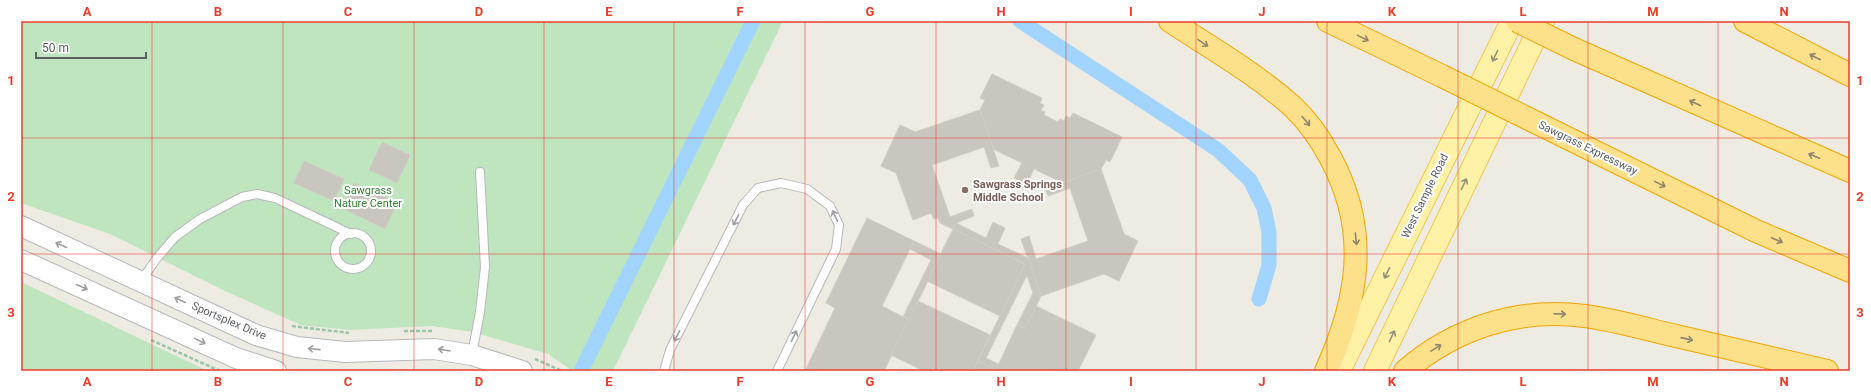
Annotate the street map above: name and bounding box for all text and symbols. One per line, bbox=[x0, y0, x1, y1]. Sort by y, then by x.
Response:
text: A bbox=[83, 4, 92, 19]
text: B bbox=[214, 4, 222, 19]
text: C bbox=[344, 4, 353, 19]
text: D bbox=[475, 4, 483, 19]
text: E bbox=[605, 4, 613, 19]
text: F bbox=[736, 4, 744, 19]
text: G bbox=[866, 4, 875, 19]
text: H bbox=[996, 4, 1006, 19]
text: I bbox=[1129, 4, 1133, 19]
text: J bbox=[1258, 4, 1266, 19]
text: K bbox=[1388, 4, 1397, 19]
text: L bbox=[1519, 4, 1527, 19]
text: M bbox=[1647, 4, 1659, 19]
text: N bbox=[1779, 4, 1789, 19]
scale bar bbox=[36, 34, 146, 60]
one-way arrow bbox=[1356, 35, 1368, 42]
one-way arrow bbox=[1197, 39, 1208, 47]
text: 50 m bbox=[42, 41, 69, 55]
one-way arrow bbox=[1490, 50, 1498, 62]
one-way arrow bbox=[1810, 53, 1822, 60]
text: 1 bbox=[7, 73, 15, 88]
text: 1 bbox=[1856, 73, 1864, 88]
one-way arrow bbox=[1690, 99, 1702, 106]
one-way arrow bbox=[1301, 116, 1310, 126]
street label: Sawgrass Expressway bbox=[1536, 118, 1640, 178]
street label: West Sample Road bbox=[1399, 152, 1451, 240]
one-way arrow bbox=[1809, 152, 1821, 159]
place label: Sawgrass Springs Middle School bbox=[973, 178, 1062, 204]
one-way arrow bbox=[1461, 179, 1468, 191]
one-way arrow bbox=[1654, 181, 1666, 188]
park label: Sawgrass Nature Center bbox=[334, 184, 402, 210]
marker: Sawgrass Springs Middle School bbox=[960, 185, 970, 195]
text: 2 bbox=[7, 189, 15, 204]
text: 2 bbox=[1856, 189, 1864, 204]
one-way arrow bbox=[831, 211, 838, 223]
one-way arrow bbox=[731, 214, 739, 226]
one-way arrow bbox=[1352, 232, 1359, 245]
one-way arrow bbox=[1771, 237, 1783, 245]
one-way arrow bbox=[56, 241, 68, 248]
one-way arrow bbox=[1383, 267, 1390, 279]
one-way arrow bbox=[76, 284, 88, 291]
one-way arrow bbox=[174, 295, 186, 303]
street label: Sportsplex Drive bbox=[190, 299, 268, 343]
text: 3 bbox=[7, 305, 15, 320]
text: 3 bbox=[1856, 305, 1864, 320]
one-way arrow bbox=[1553, 310, 1566, 318]
one-way arrow bbox=[673, 330, 680, 342]
one-way arrow bbox=[791, 330, 798, 342]
one-way arrow bbox=[1389, 330, 1396, 342]
one-way arrow bbox=[1680, 335, 1693, 343]
one-way arrow bbox=[194, 338, 206, 345]
one-way arrow bbox=[1430, 344, 1441, 352]
one-way arrow bbox=[308, 345, 321, 353]
one-way arrow bbox=[437, 346, 450, 354]
text: A bbox=[83, 374, 92, 389]
text: B bbox=[214, 374, 222, 389]
text: C bbox=[344, 374, 353, 389]
text: D bbox=[475, 374, 483, 389]
text: E bbox=[605, 374, 613, 389]
text: F bbox=[736, 374, 744, 389]
text: G bbox=[866, 374, 875, 389]
text: H bbox=[996, 374, 1006, 389]
text: I bbox=[1129, 374, 1133, 389]
text: J bbox=[1258, 374, 1266, 389]
text: K bbox=[1388, 374, 1397, 389]
text: L bbox=[1519, 374, 1527, 389]
text: M bbox=[1647, 374, 1659, 389]
text: N bbox=[1779, 374, 1789, 389]

